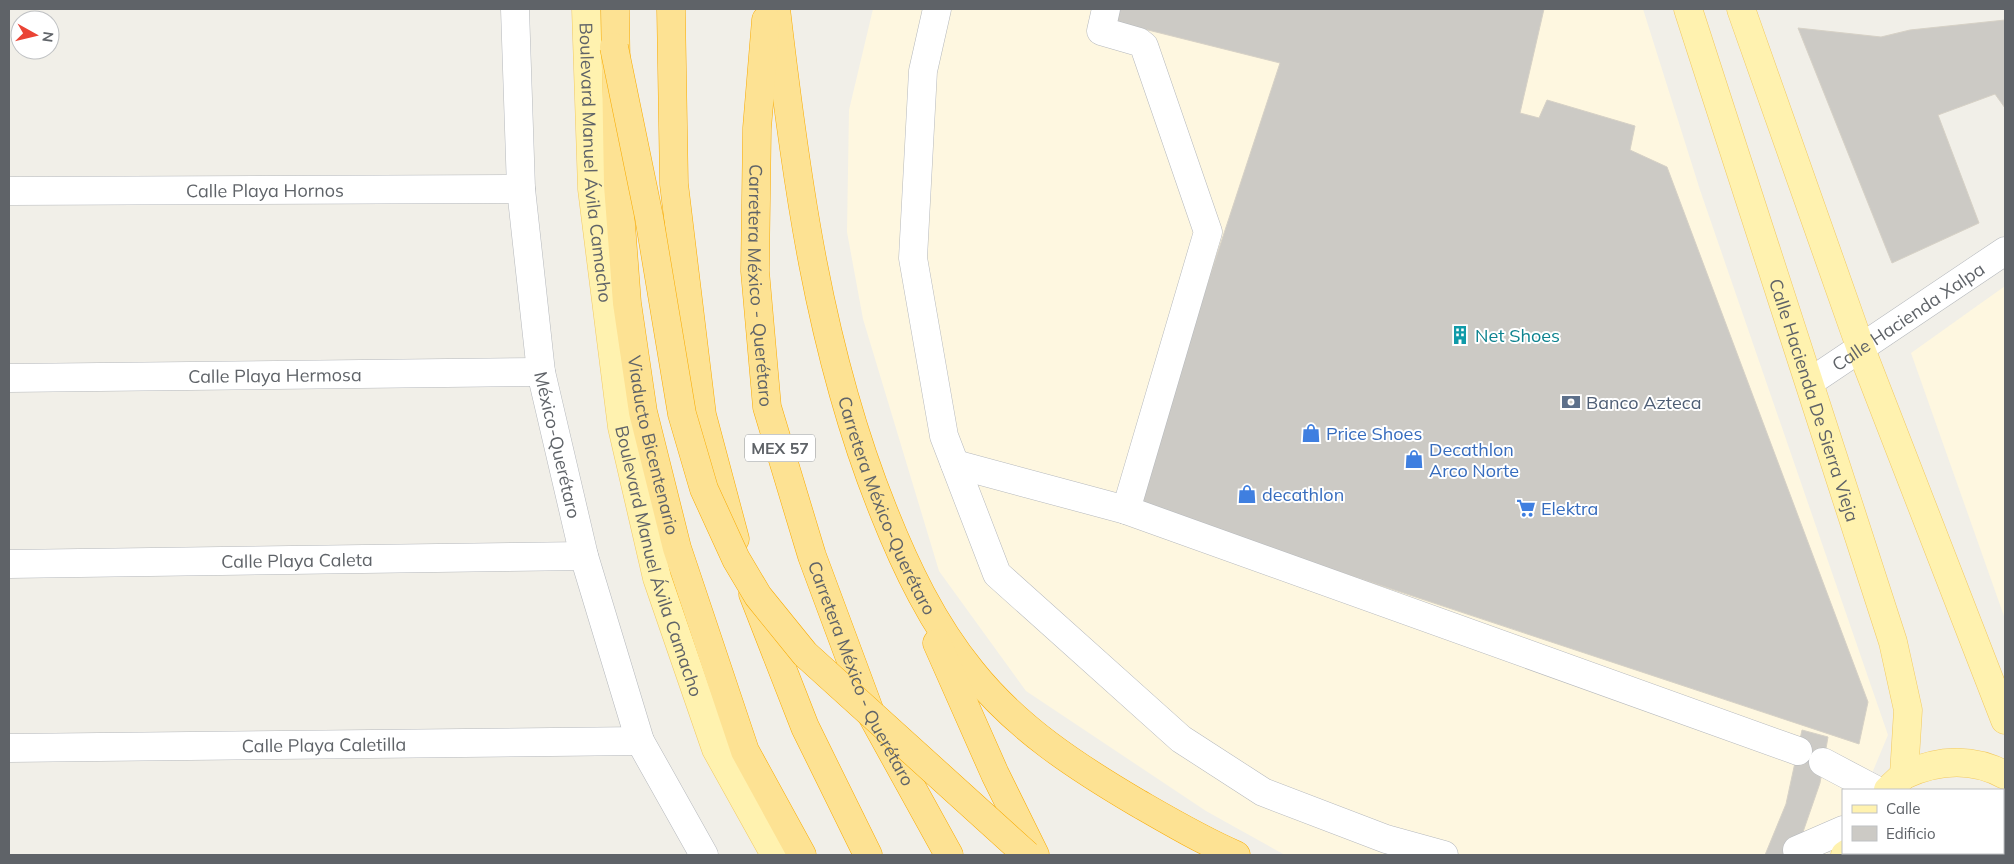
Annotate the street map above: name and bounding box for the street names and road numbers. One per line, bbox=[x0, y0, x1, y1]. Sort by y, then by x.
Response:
street label: Boulevard Manuel Ávila Camacho bbox=[575, 22, 618, 304]
street label: Carretera México - Querétaro bbox=[743, 164, 778, 408]
street label: Calle Playa Hornos bbox=[186, 178, 344, 202]
street label: Calle Hacienda Xalpa bbox=[1827, 257, 1989, 376]
street label: Calle Hacienda De Sierra Vieja bbox=[1765, 276, 1865, 524]
street label: Viaducto Bicentenario bbox=[623, 354, 685, 537]
street label: Calle Playa Hermosa bbox=[188, 363, 362, 387]
street label: México-Querétaro bbox=[530, 369, 586, 521]
street label: Carretera México-Querétaro bbox=[833, 393, 942, 619]
street label: Boulevard Manuel Ávila Camacho bbox=[610, 423, 708, 699]
road number: MEX 57 bbox=[745, 434, 815, 462]
street label: Calle Playa Caleta bbox=[221, 547, 373, 573]
street label: Carretera México - Querétaro bbox=[803, 558, 920, 790]
street label: Calle Playa Caletilla bbox=[242, 732, 406, 757]

